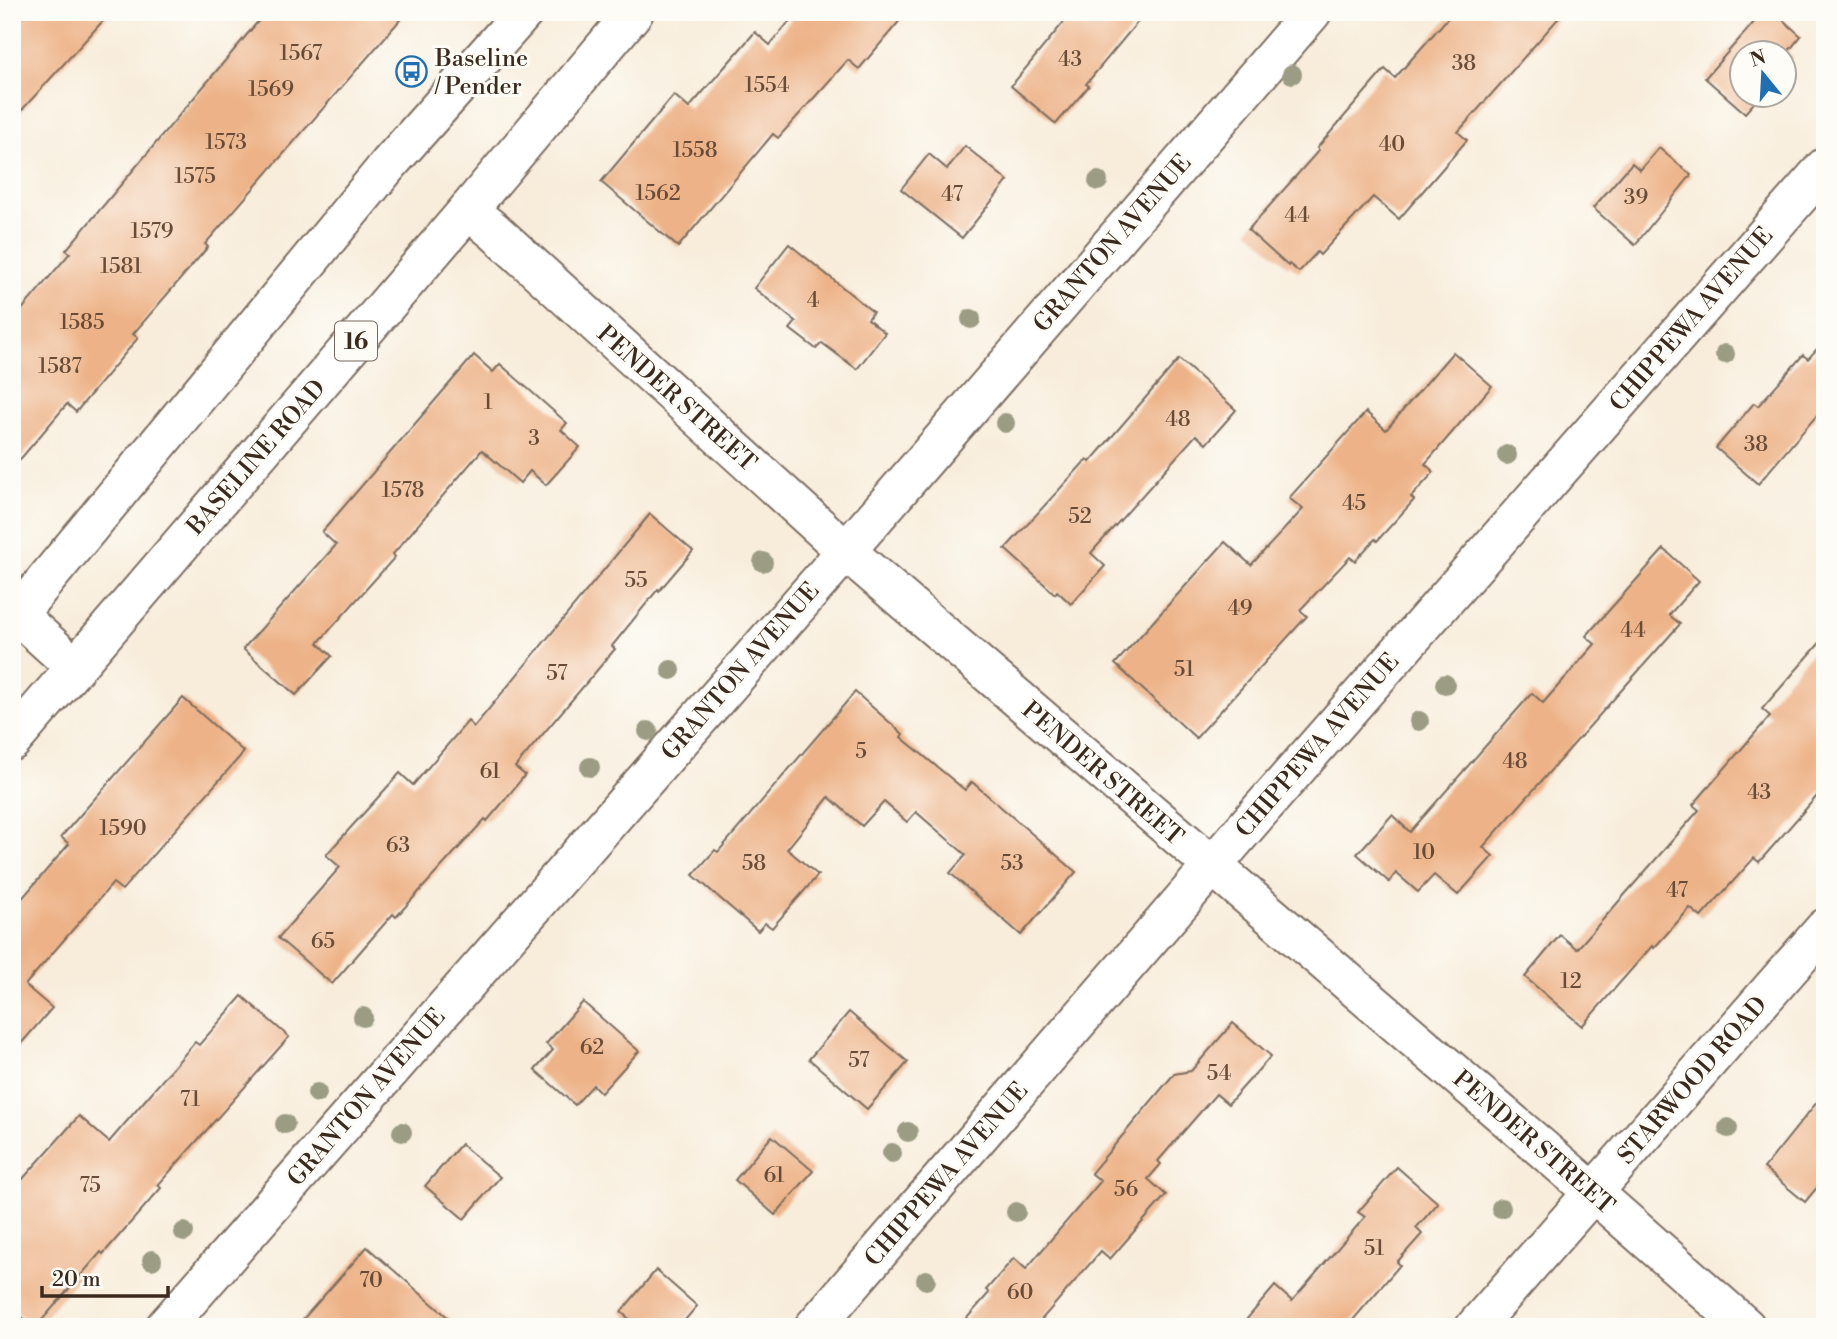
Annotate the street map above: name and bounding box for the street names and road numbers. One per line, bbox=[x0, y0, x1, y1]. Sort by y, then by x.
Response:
street label: GRANTON AVENUE bbox=[1027, 149, 1198, 339]
street label: CHIPPEWA AVENUE bbox=[1604, 221, 1780, 418]
street label: PENDER STREET bbox=[590, 319, 762, 478]
road number: 16 bbox=[335, 322, 377, 360]
street label: BASELINE ROAD bbox=[180, 374, 333, 542]
street label: GRANTON AVENUE bbox=[655, 577, 826, 767]
street label: CHIPPEWA AVENUE bbox=[1230, 647, 1406, 844]
street label: PENDER STREET bbox=[1015, 695, 1189, 852]
street label: STARWOOD ROAD bbox=[1612, 990, 1774, 1171]
street label: GRANTON AVENUE bbox=[281, 1003, 452, 1193]
street label: PENDER STREET bbox=[1446, 1064, 1620, 1221]
street label: CHIPPEWA AVENUE bbox=[859, 1076, 1035, 1273]

